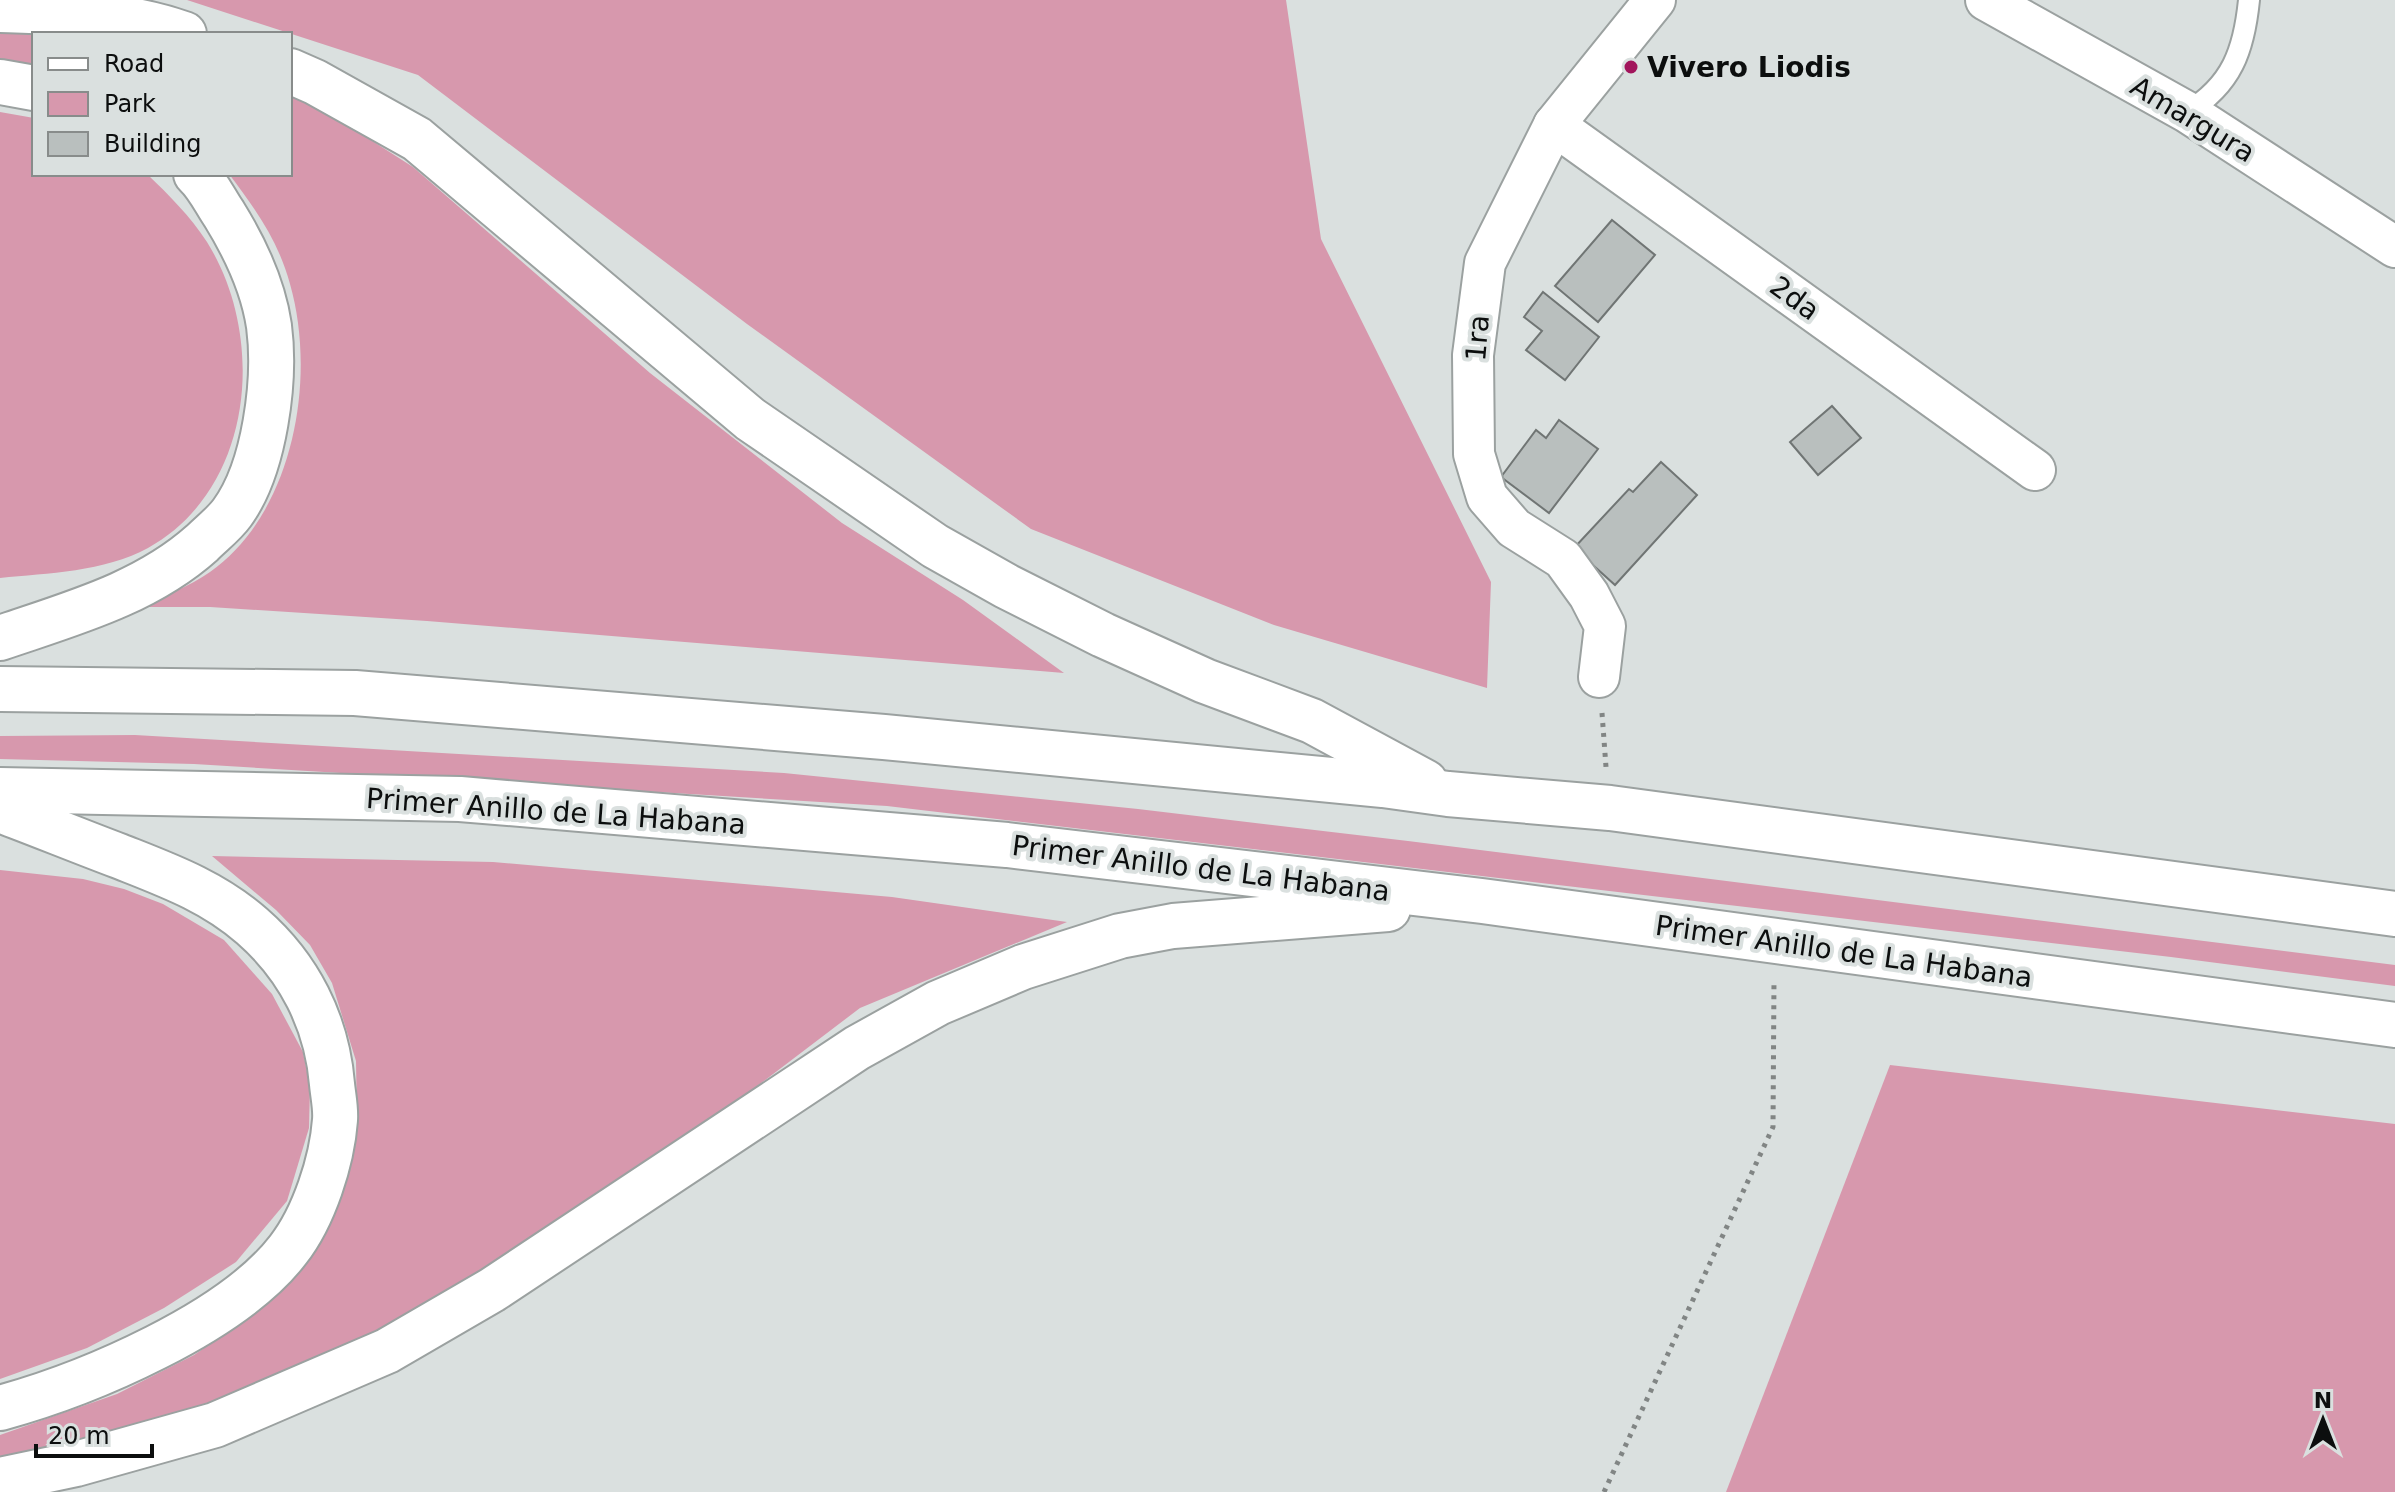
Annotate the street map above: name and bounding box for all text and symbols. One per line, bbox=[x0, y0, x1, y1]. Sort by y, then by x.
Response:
legend bbox=[32, 32, 292, 176]
text: Road bbox=[104, 50, 164, 78]
place label: Vivero Liodis bbox=[1647, 51, 1851, 84]
marker: Vivero Liodis bbox=[1622, 58, 1640, 76]
street label: Amargura bbox=[2125, 70, 2261, 169]
text: Park bbox=[104, 90, 156, 118]
text: Building bbox=[104, 130, 201, 158]
street label: 2da bbox=[1764, 270, 1826, 327]
street label: 1ra bbox=[1459, 313, 1496, 363]
street label: Primer Anillo de La Habana bbox=[365, 782, 747, 841]
street label: Primer Anillo de La Habana bbox=[1010, 829, 1392, 908]
street label: Primer Anillo de La Habana bbox=[1653, 909, 2035, 994]
north arrow bbox=[2283, 1380, 2363, 1460]
text: N bbox=[2314, 1388, 2332, 1413]
scale bar bbox=[36, 1408, 152, 1458]
text: 20 m bbox=[48, 1422, 110, 1450]

